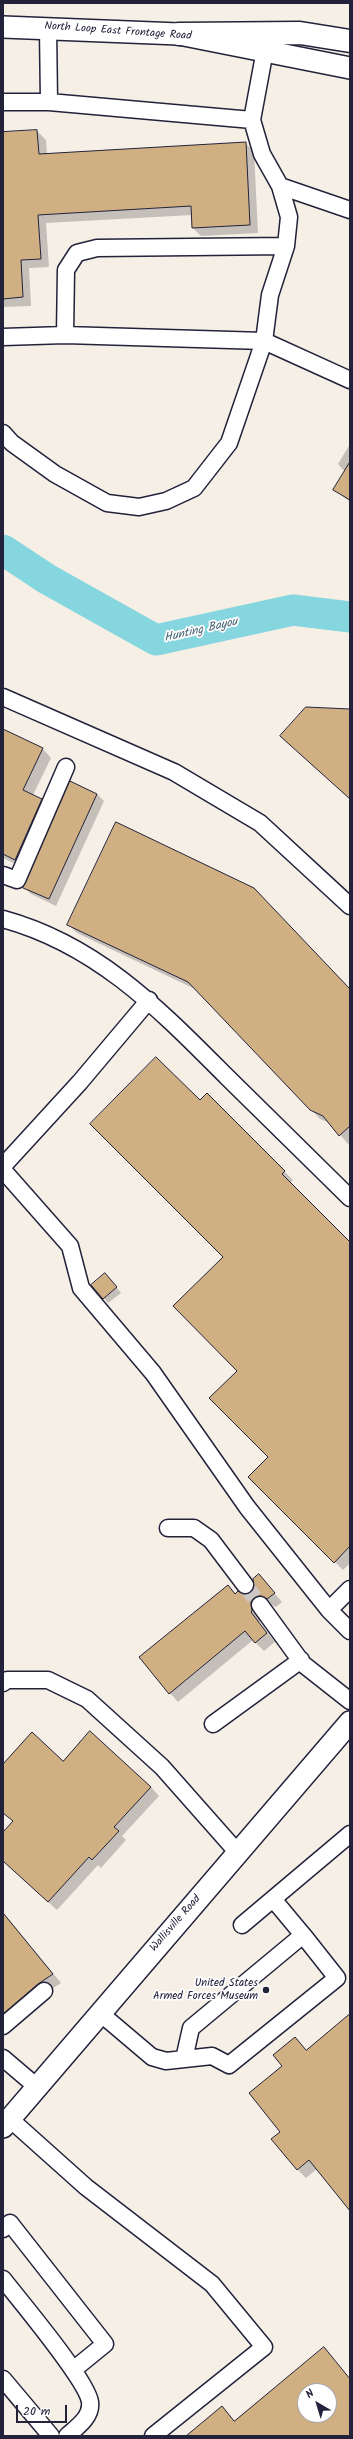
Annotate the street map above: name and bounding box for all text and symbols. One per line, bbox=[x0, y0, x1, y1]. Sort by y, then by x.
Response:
street label: North Loop East Frontage Road bbox=[44, 20, 192, 44]
water label: Hunting Bayou bbox=[163, 616, 239, 646]
street label: Wallisville Road bbox=[148, 1893, 204, 1955]
place label: United States Armed Forces Museum bbox=[153, 1977, 258, 2003]
marker: United States Armed Forces Museum bbox=[261, 1985, 271, 1995]
north arrow bbox=[297, 2383, 337, 2423]
text: N bbox=[302, 2385, 319, 2404]
scale bar bbox=[18, 2397, 69, 2423]
text: 20 m bbox=[23, 2402, 50, 2421]

